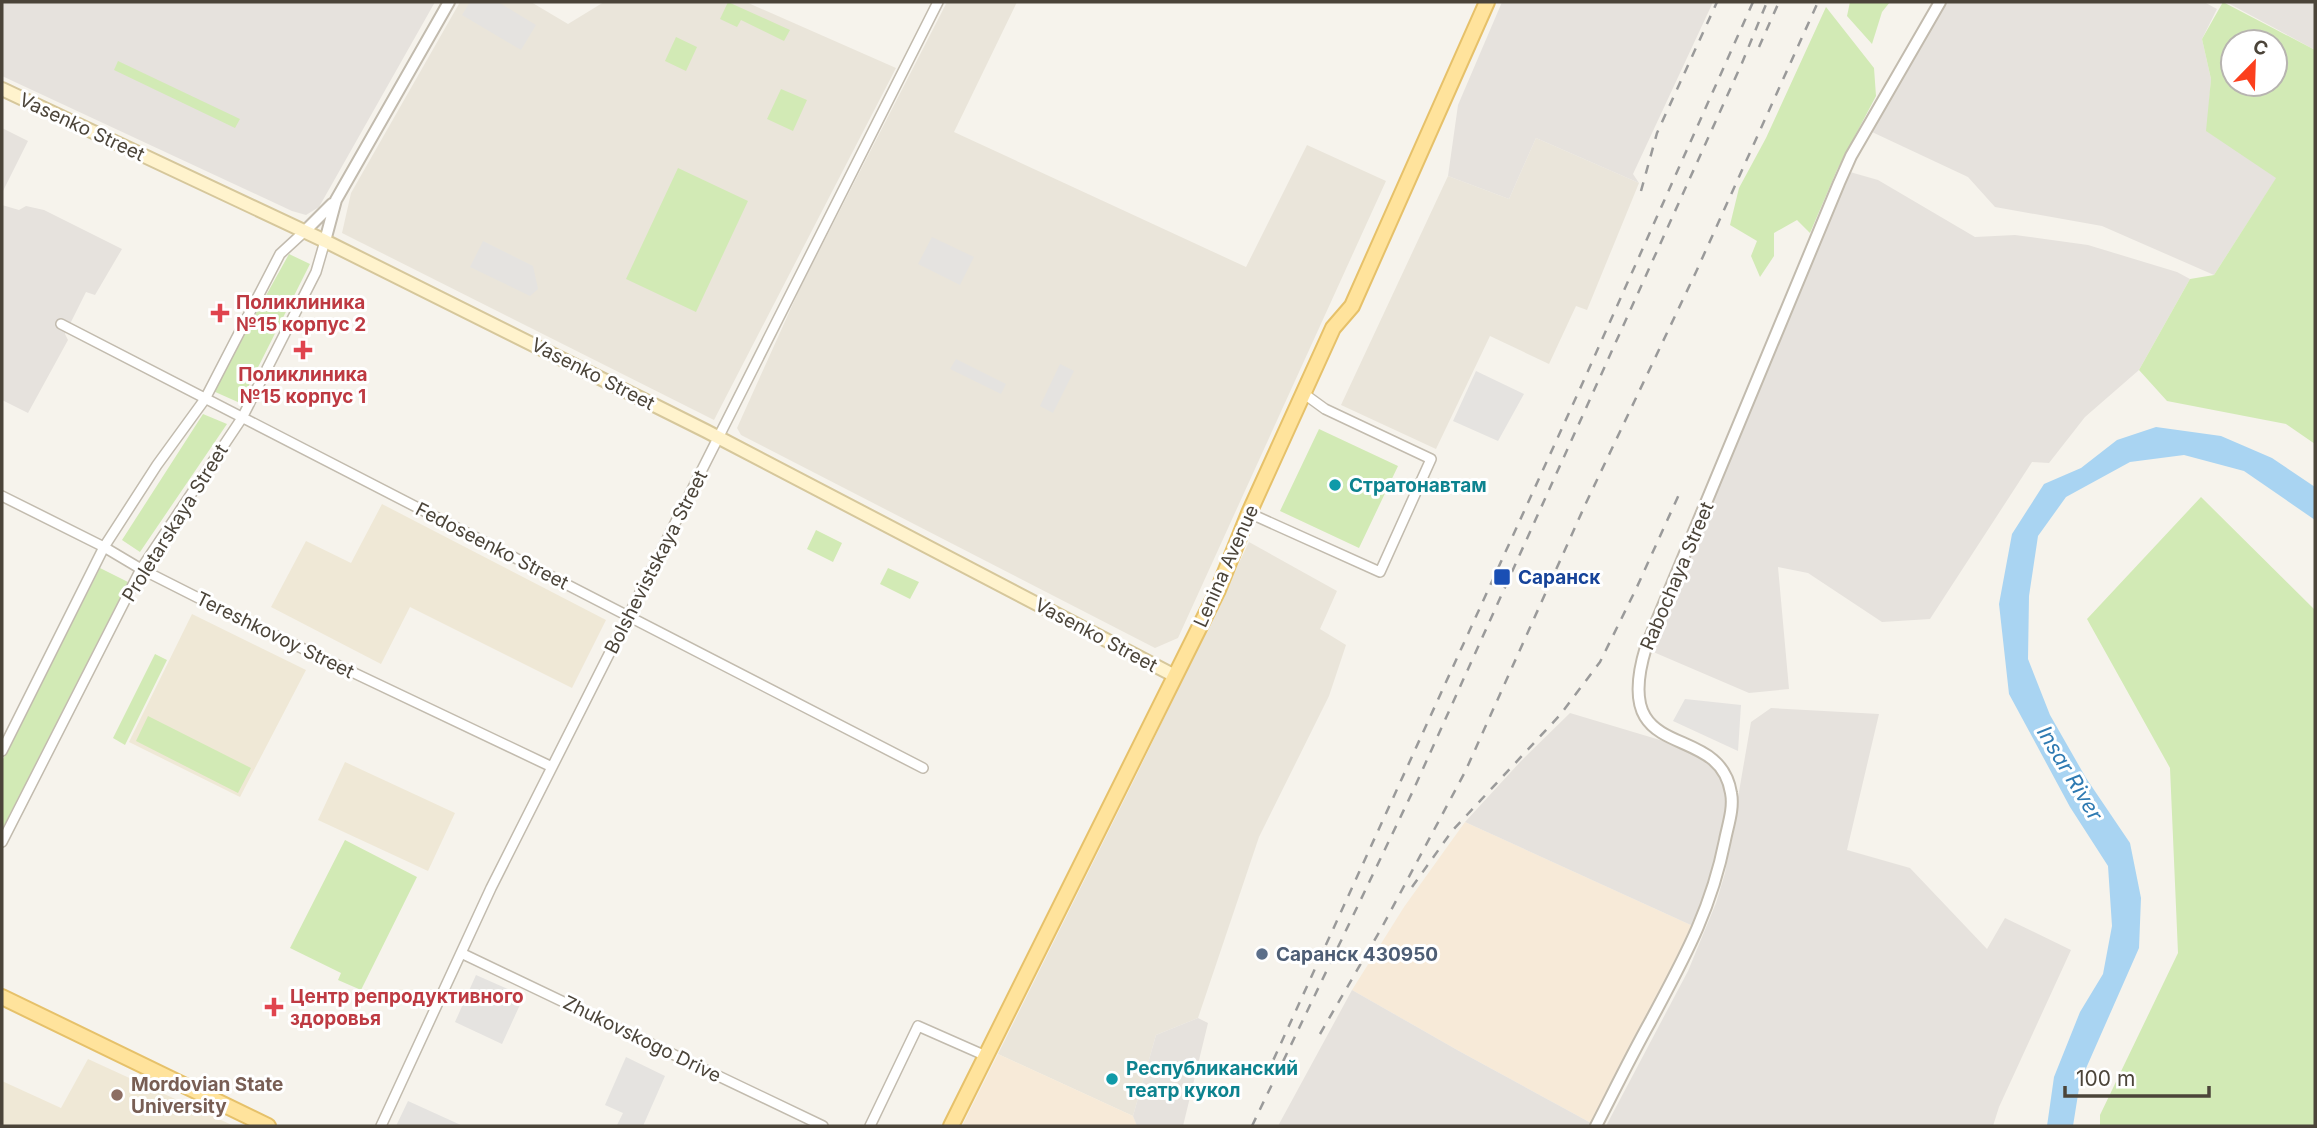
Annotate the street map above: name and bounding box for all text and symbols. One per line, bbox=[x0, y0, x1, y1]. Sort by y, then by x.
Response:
north arrow bbox=[2219, 28, 2289, 98]
text: С bbox=[2249, 34, 2271, 61]
street label: Vasenko Street bbox=[16, 88, 148, 166]
place label: Поликлиника №15 корпус 2 bbox=[236, 291, 366, 336]
marker: Поликлиника №15 корпус 2 bbox=[210, 303, 230, 323]
street label: Vasenko Street bbox=[527, 333, 659, 415]
marker: Поликлиника №15 корпус 1 bbox=[293, 340, 313, 360]
place label: Поликлиника №15 корпус 1 bbox=[238, 363, 368, 408]
street label: Proletarskaya Street bbox=[117, 440, 233, 606]
street label: Bolshevistskaya Street bbox=[600, 466, 712, 658]
place label: Стратонавтам bbox=[1349, 474, 1487, 497]
marker: Стратонавтам bbox=[1327, 477, 1343, 493]
street label: Fedoseenko Street bbox=[412, 498, 572, 594]
street label: Rabochaya Street bbox=[1635, 499, 1719, 653]
street label: Lenina Avenue bbox=[1189, 501, 1263, 631]
place label: Саранск bbox=[1518, 566, 1600, 589]
marker: Саранск bbox=[1492, 567, 1512, 587]
street label: Tereshkovoy Street bbox=[192, 587, 358, 683]
street label: Vasenko Street bbox=[1031, 593, 1161, 677]
water label: Insar River bbox=[2032, 721, 2109, 826]
place label: Саранск 430950 bbox=[1276, 943, 1438, 966]
marker: Саранск 430950 bbox=[1254, 946, 1270, 962]
place label: Центр репродуктивного здоровья bbox=[290, 985, 524, 1030]
street label: Zhukovskogo Drive bbox=[559, 991, 725, 1087]
marker: Центр репродуктивного здоровья bbox=[264, 997, 284, 1017]
scale bar bbox=[2065, 1054, 2208, 1098]
place label: Республиканский театр кукол bbox=[1126, 1057, 1298, 1102]
text: 100 m bbox=[2076, 1066, 2135, 1091]
marker: Республиканский театр кукол bbox=[1104, 1071, 1120, 1087]
place label: Mordovian State University bbox=[131, 1073, 283, 1118]
marker: Mordovian State University bbox=[109, 1087, 125, 1103]

